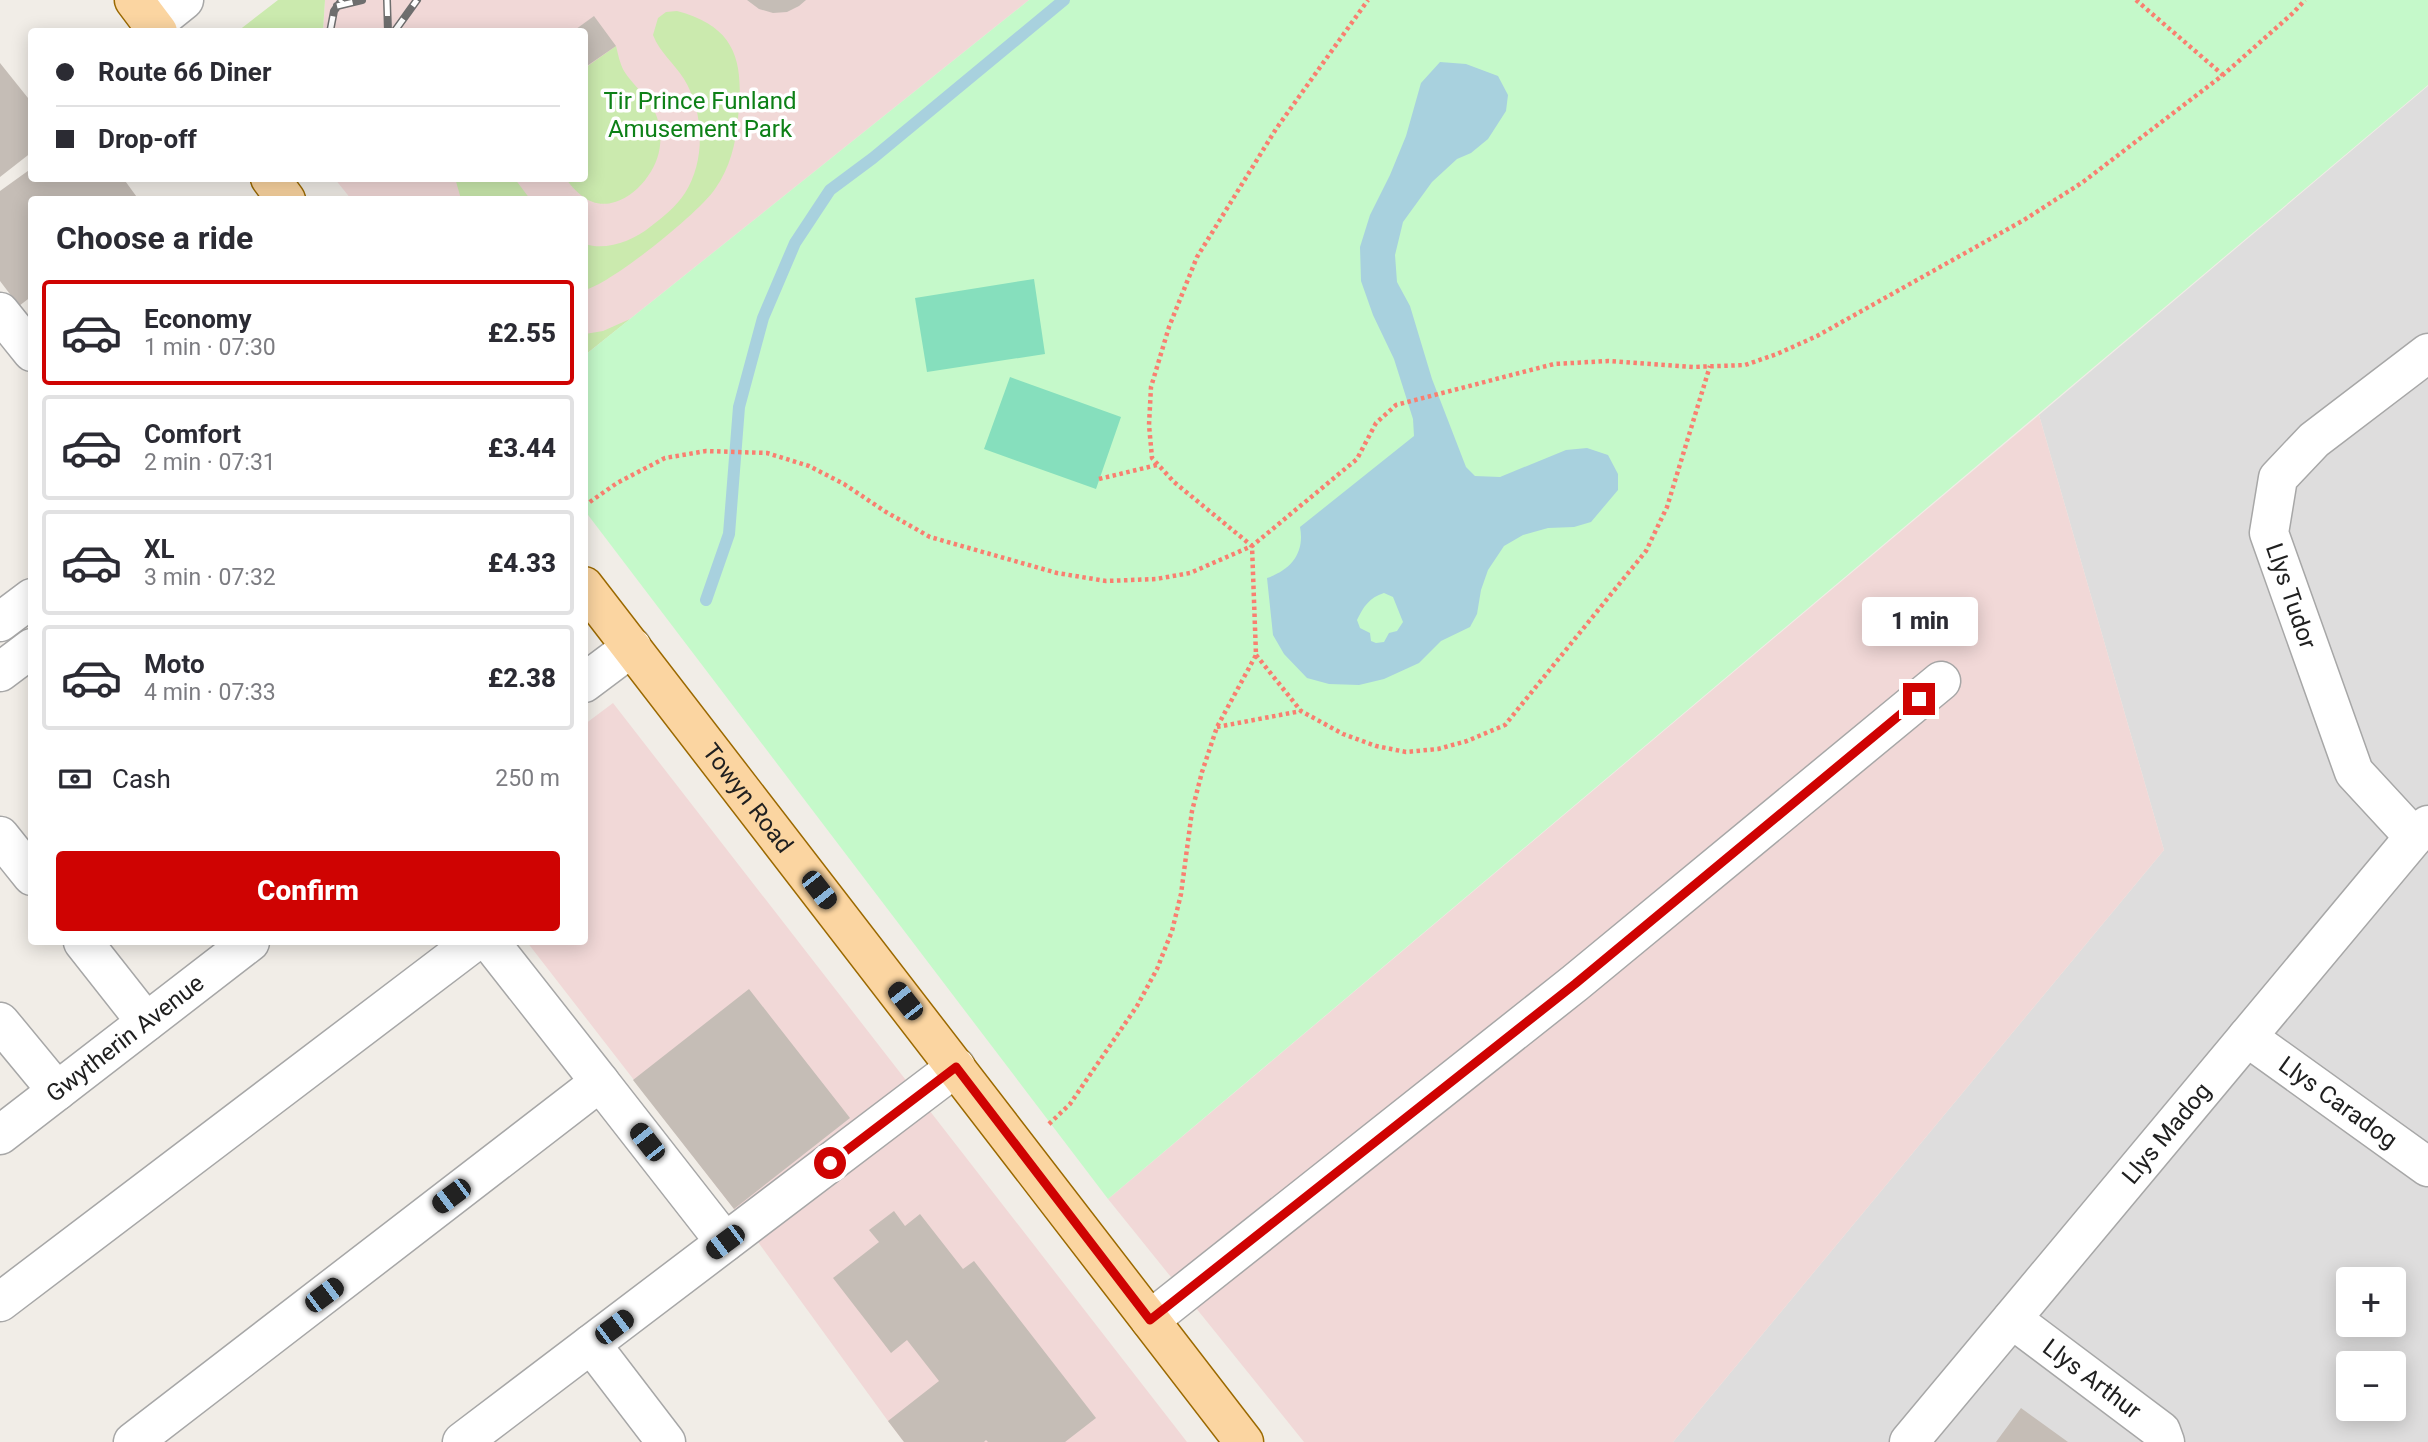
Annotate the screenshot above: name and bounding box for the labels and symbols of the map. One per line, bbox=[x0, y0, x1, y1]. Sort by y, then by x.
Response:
park label: Tir Prince Funland Amusement Park bbox=[603, 87, 797, 143]
street label: Llys Tudor bbox=[2260, 540, 2322, 652]
callout: 1 min bbox=[1861, 598, 1977, 646]
route end bbox=[1903, 683, 1935, 715]
street label: Towyn Road bbox=[697, 738, 799, 858]
car bbox=[798, 867, 841, 913]
street label: Gwytherin Avenue bbox=[41, 969, 209, 1108]
car bbox=[884, 978, 927, 1024]
street label: Llys Caradog bbox=[2274, 1051, 2402, 1154]
street label: Llys Madog bbox=[2116, 1077, 2217, 1190]
car bbox=[626, 1119, 669, 1165]
route start bbox=[814, 1147, 846, 1179]
car bbox=[428, 1175, 475, 1217]
car bbox=[702, 1221, 749, 1263]
car bbox=[301, 1274, 348, 1316]
car bbox=[591, 1306, 638, 1348]
street label: Llys Arthur bbox=[2037, 1333, 2146, 1425]

